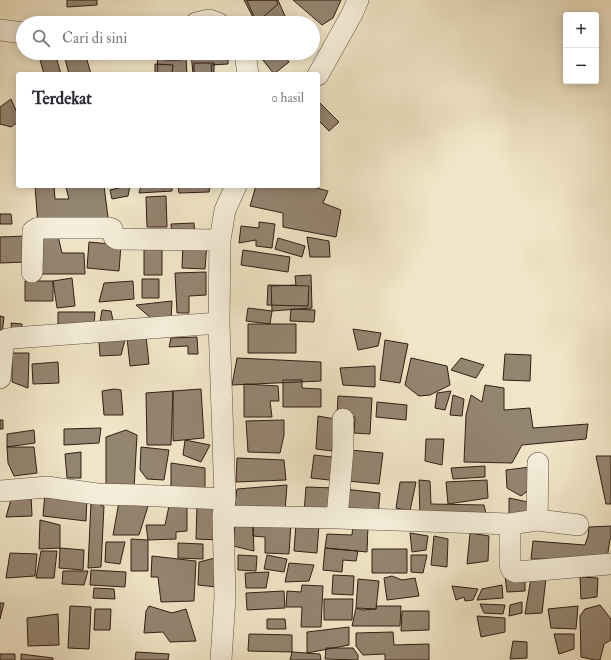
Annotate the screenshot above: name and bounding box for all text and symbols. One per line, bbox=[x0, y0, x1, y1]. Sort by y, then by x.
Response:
map controls bbox=[563, 12, 599, 84]
button: + bbox=[563, 12, 599, 48]
search box bbox=[16, 16, 320, 60]
icon: search bbox=[30, 27, 52, 49]
text: Cari di sini bbox=[62, 29, 127, 48]
button: − bbox=[563, 48, 599, 84]
text: Terdekat bbox=[32, 88, 92, 109]
text: 0 hasil bbox=[271, 90, 304, 106]

